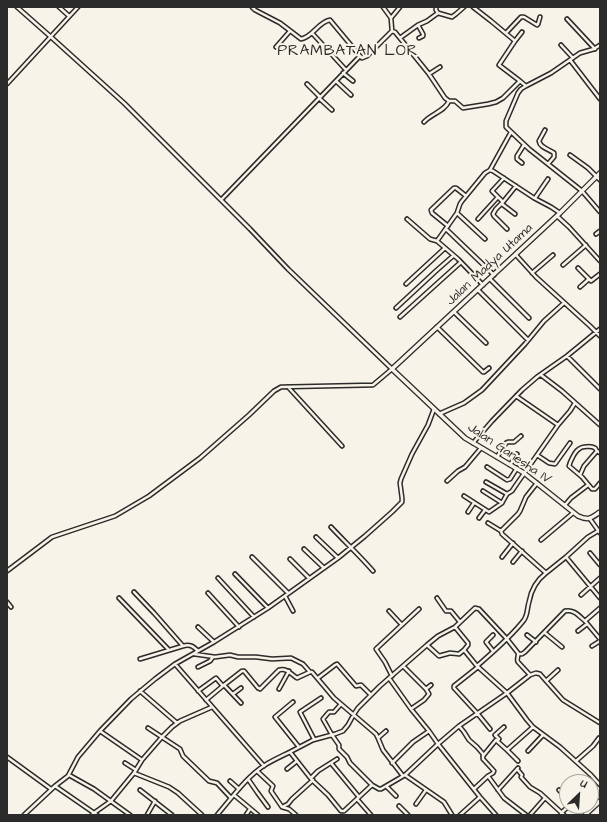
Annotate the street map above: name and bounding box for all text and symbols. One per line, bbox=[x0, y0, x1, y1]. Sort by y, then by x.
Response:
district label: PRAMBATAN LOR bbox=[277, 43, 419, 61]
street label: Jalan Madya Utama bbox=[443, 221, 537, 309]
street label: Jalan Ganesha IV bbox=[464, 420, 554, 488]
north arrow bbox=[559, 774, 599, 814]
text: U bbox=[578, 775, 590, 792]

